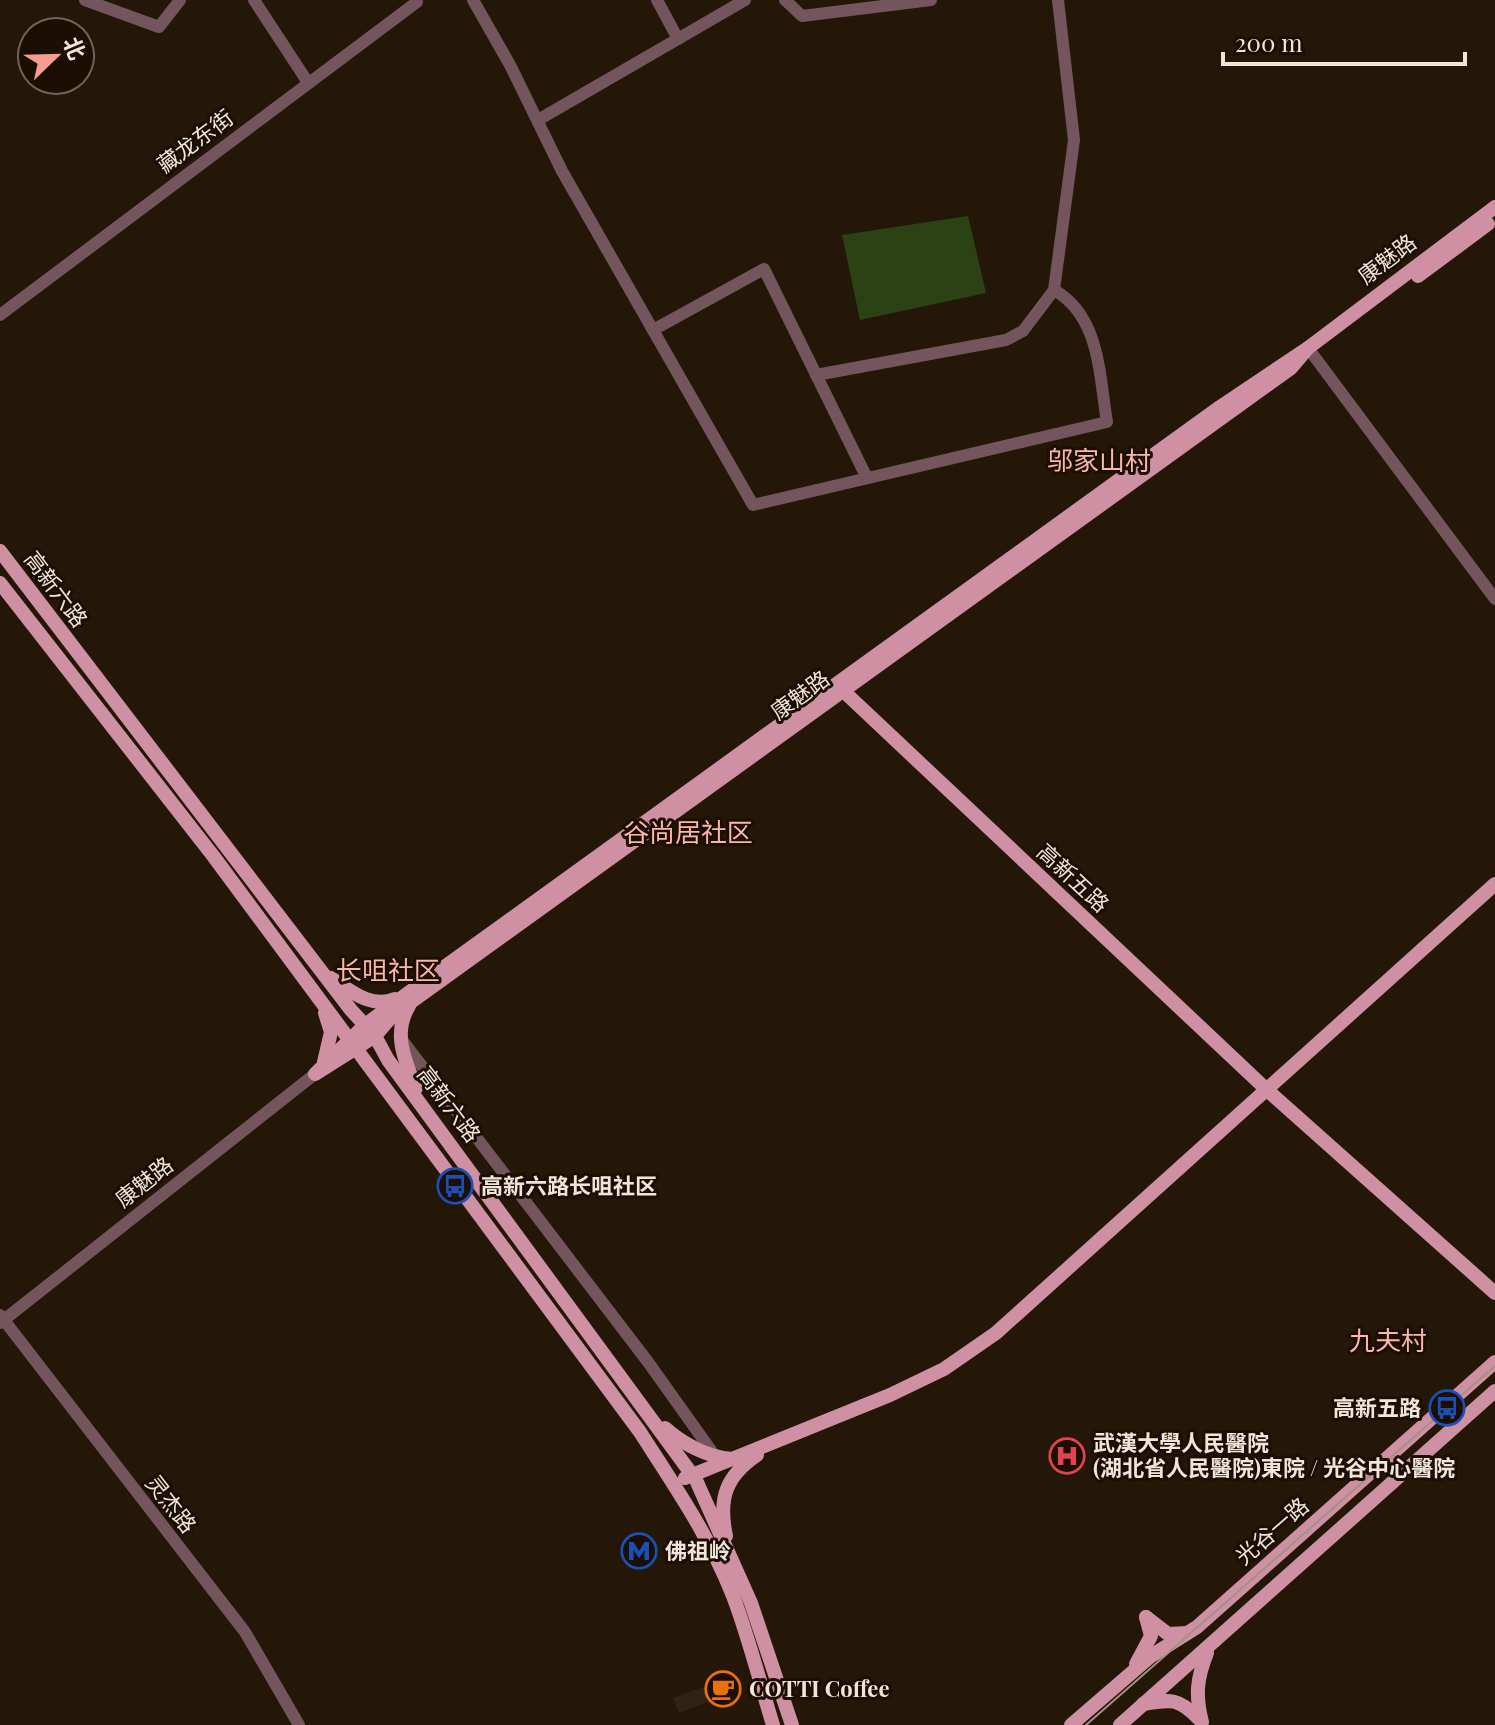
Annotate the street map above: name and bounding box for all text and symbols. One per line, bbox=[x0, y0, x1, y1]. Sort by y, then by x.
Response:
north arrow bbox=[16, 16, 96, 96]
scale bar bbox=[1223, 16, 1465, 66]
text: 200 m bbox=[1235, 26, 1303, 58]
text: 北 bbox=[57, 32, 93, 64]
street label: 藏龙东街 bbox=[150, 102, 239, 179]
street label: 康魅路 bbox=[1351, 226, 1422, 290]
district label: 邬家山村 bbox=[1047, 442, 1151, 477]
street label: 高新六路 bbox=[18, 544, 95, 633]
street label: 康魅路 bbox=[764, 663, 835, 726]
district label: 谷尚居社区 bbox=[623, 814, 753, 849]
street label: 高新五路 bbox=[1031, 836, 1116, 918]
district label: 长咀社区 bbox=[336, 952, 440, 987]
street label: 高新六路 bbox=[411, 1059, 488, 1148]
street label: 康魅路 bbox=[108, 1149, 179, 1213]
bus stop icon: 高新六路长咀社区 bbox=[436, 1167, 474, 1205]
place label: 高新六路长咀社区 bbox=[481, 1170, 657, 1200]
district label: 九夫村 bbox=[1349, 1322, 1427, 1357]
bus stop icon: 高新五路 bbox=[1428, 1389, 1466, 1427]
place label: 高新五路 bbox=[1333, 1392, 1421, 1422]
place label: 武漢大學人民醫院 (湖北省人民醫院)東院 / 光谷中心醫院 bbox=[1093, 1427, 1455, 1482]
hospital icon: 武漢大學人民醫院 (湖北省人民醫院)東院 / 光谷中心醫院 bbox=[1048, 1437, 1086, 1475]
street label: 灵杰路 bbox=[140, 1468, 204, 1539]
street label: 光谷一路 bbox=[1228, 1490, 1314, 1570]
metro station icon: 佛祖岭 bbox=[620, 1532, 658, 1570]
place label: 佛祖岭 bbox=[665, 1535, 731, 1565]
cafe icon: COTTI Coffee bbox=[704, 1670, 742, 1708]
place label: COTTI Coffee bbox=[749, 1673, 889, 1703]

